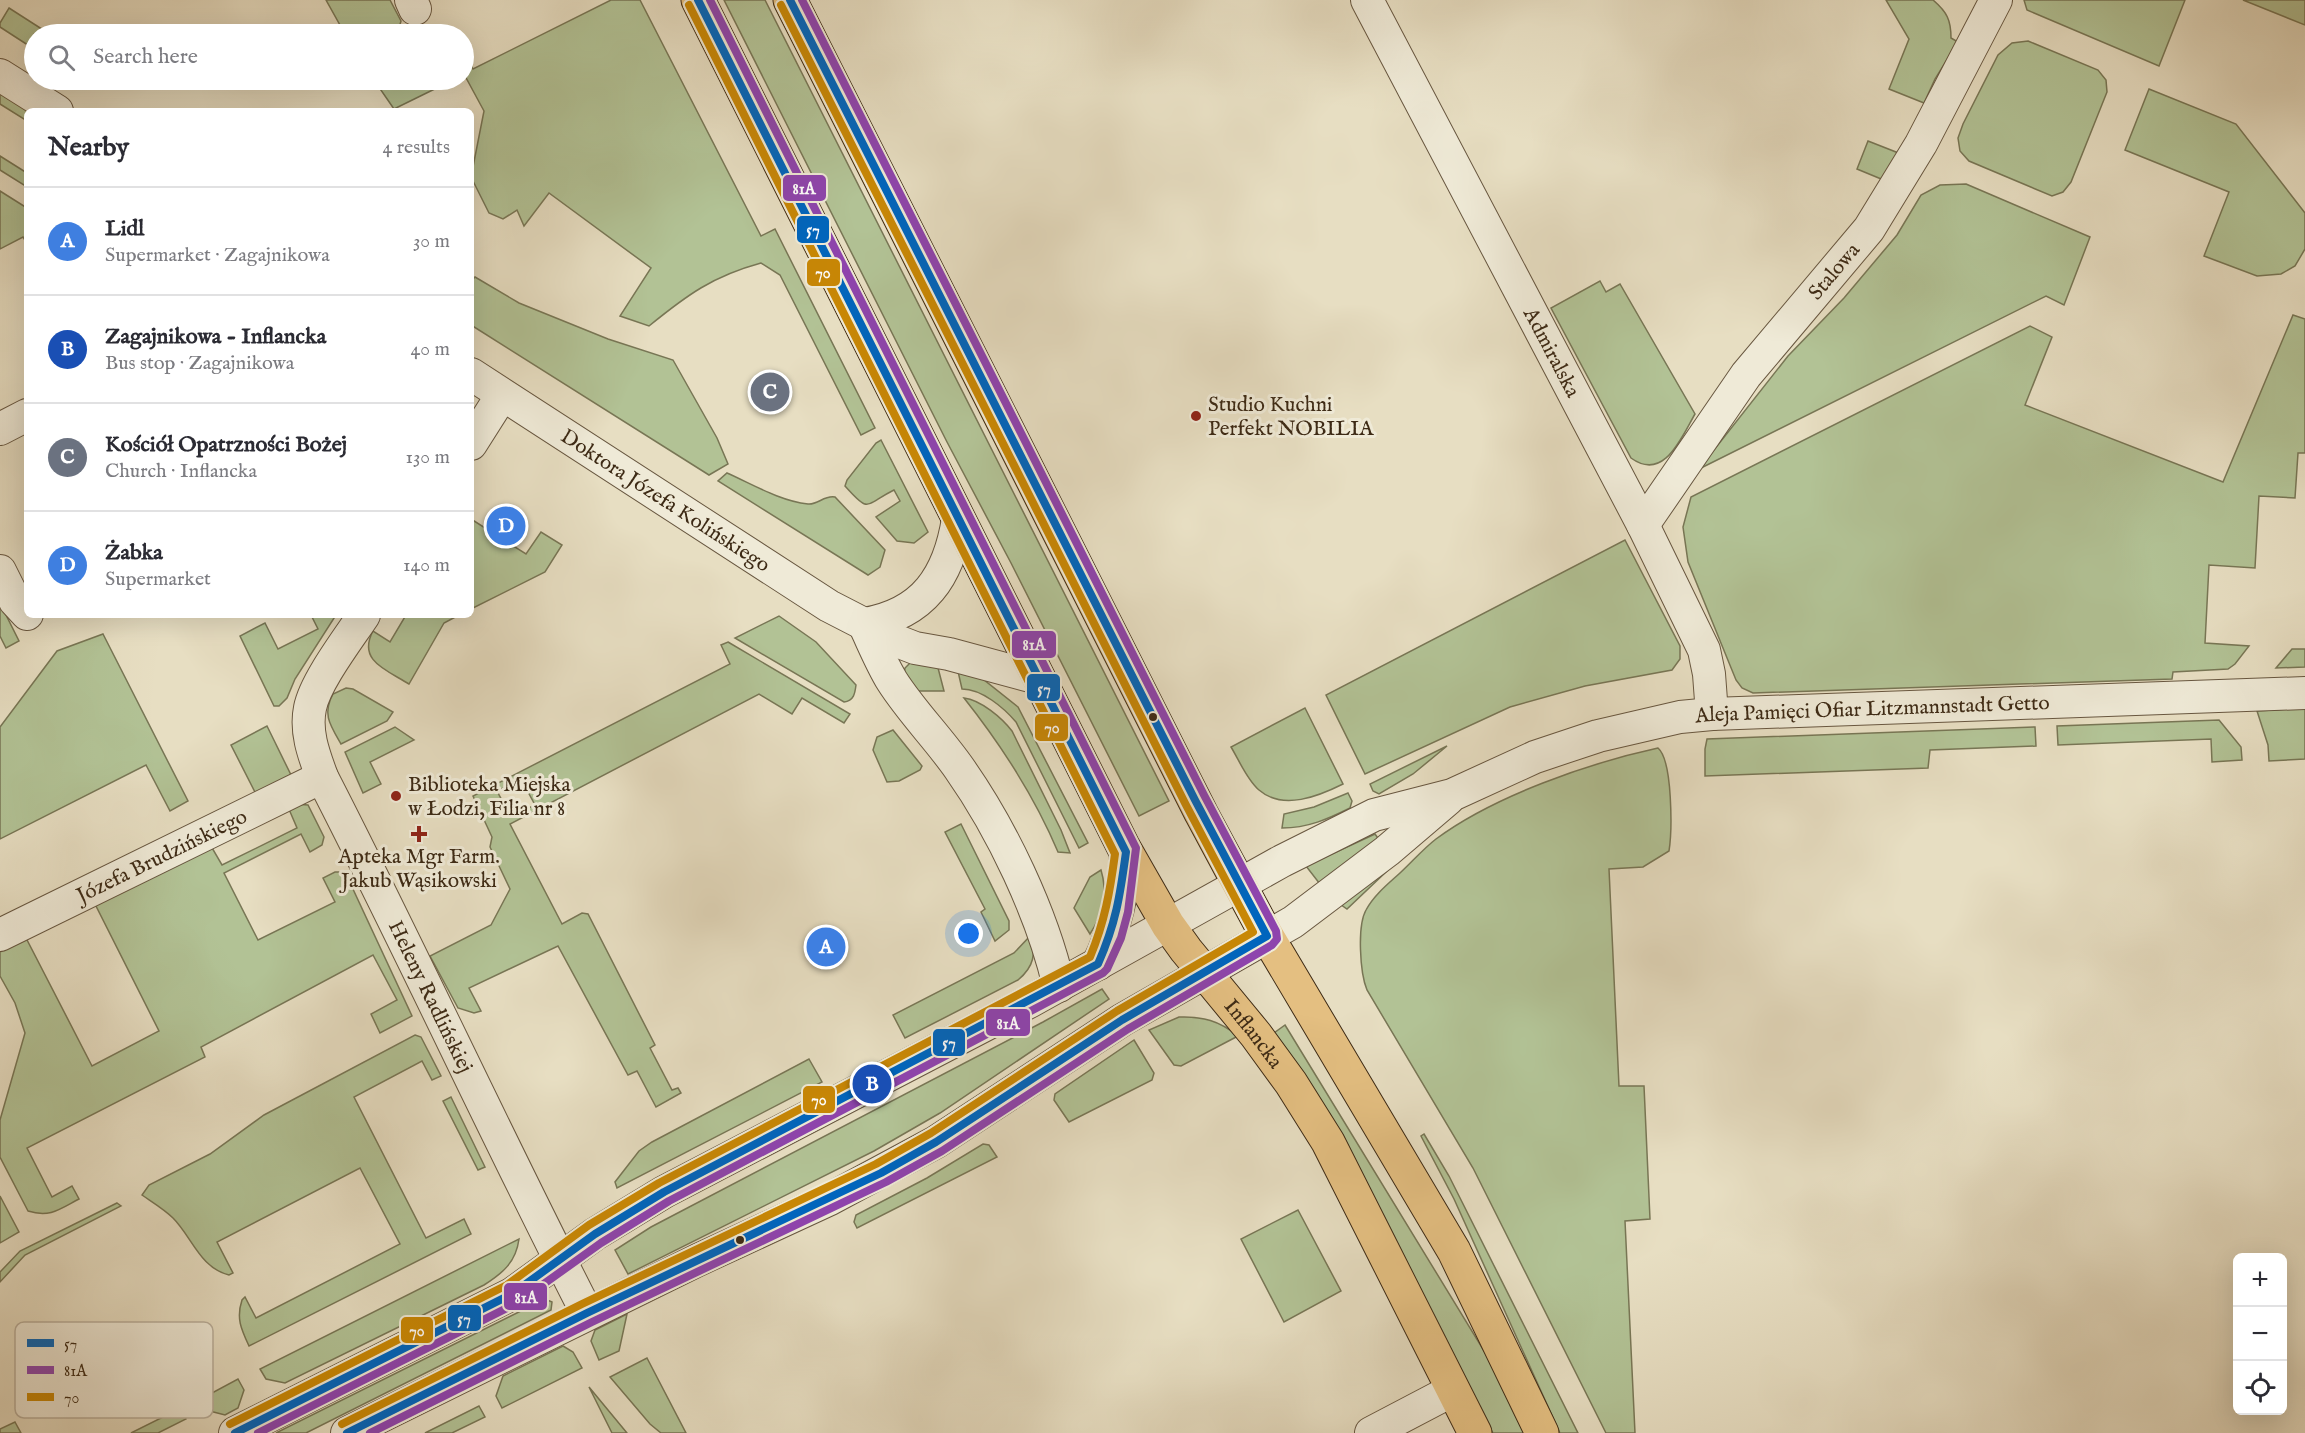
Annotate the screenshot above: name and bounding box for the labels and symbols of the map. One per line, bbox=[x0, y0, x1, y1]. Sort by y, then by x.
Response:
line badge: 81A bbox=[782, 174, 827, 202]
text: 81A bbox=[792, 180, 817, 200]
line badge: 57 bbox=[796, 215, 830, 244]
text: 57 bbox=[806, 221, 820, 241]
street label: Stalowa bbox=[1803, 237, 1867, 306]
line badge: 70 bbox=[806, 258, 841, 287]
text: 70 bbox=[815, 264, 831, 284]
street label: Admiralska bbox=[1516, 303, 1586, 403]
pin: C bbox=[750, 370, 790, 414]
place label: Studio Kuchni Perfekt NOBILIA bbox=[1208, 392, 1374, 443]
marker: Studio Kuchni Perfekt NOBILIA bbox=[1189, 409, 1203, 423]
street label: Doktora Józefa Kolińskiego bbox=[555, 424, 775, 579]
pin: D bbox=[486, 504, 526, 548]
line badge: 81A bbox=[1011, 630, 1057, 659]
text: 81A bbox=[1022, 636, 1047, 656]
line badge: 57 bbox=[1026, 673, 1061, 702]
text: 57 bbox=[1037, 680, 1051, 700]
street label: Aleja Pamięci Ofiar Litzmannstadt Getto bbox=[1693, 690, 2050, 731]
unlabelled marker bbox=[1147, 711, 1159, 723]
line badge: 70 bbox=[1034, 713, 1069, 742]
text: 70 bbox=[1044, 719, 1060, 739]
place label: Biblioteka Miejska w Łodzi, Filia nr 8 bbox=[408, 772, 571, 823]
marker: Biblioteka Miejska w Łodzi, Filia nr 8 bbox=[389, 789, 403, 803]
street label: Józefa Brudzińskiego bbox=[71, 804, 252, 911]
marker: Apteka Mgr Farm. Jakub Wąsikowski bbox=[412, 827, 426, 841]
place label: Apteka Mgr Farm. Jakub Wąsikowski bbox=[337, 844, 500, 895]
street label: Heleny Radlińskiej bbox=[381, 916, 478, 1078]
your location bbox=[954, 919, 983, 948]
pin: A bbox=[806, 924, 846, 970]
street label: Inflancka bbox=[1217, 994, 1289, 1075]
line badge: 81A bbox=[985, 1008, 1031, 1037]
text: 81A bbox=[996, 1015, 1021, 1035]
line badge: 57 bbox=[932, 1028, 966, 1057]
text: 57 bbox=[942, 1034, 956, 1054]
pin: B bbox=[852, 1062, 892, 1106]
line badge: 70 bbox=[802, 1085, 836, 1114]
text: 70 bbox=[811, 1091, 827, 1111]
unlabelled marker bbox=[734, 1234, 746, 1246]
line badge: 81A bbox=[503, 1282, 548, 1311]
text: 81A bbox=[514, 1289, 539, 1309]
line badge: 57 bbox=[447, 1304, 482, 1332]
text: 57 bbox=[457, 1310, 471, 1330]
line badge: 70 bbox=[400, 1316, 434, 1344]
legend bbox=[15, 1322, 213, 1418]
text: 70 bbox=[409, 1322, 425, 1342]
text: 57 bbox=[64, 1335, 77, 1355]
text: 81A bbox=[64, 1362, 88, 1382]
text: 70 bbox=[64, 1389, 79, 1409]

